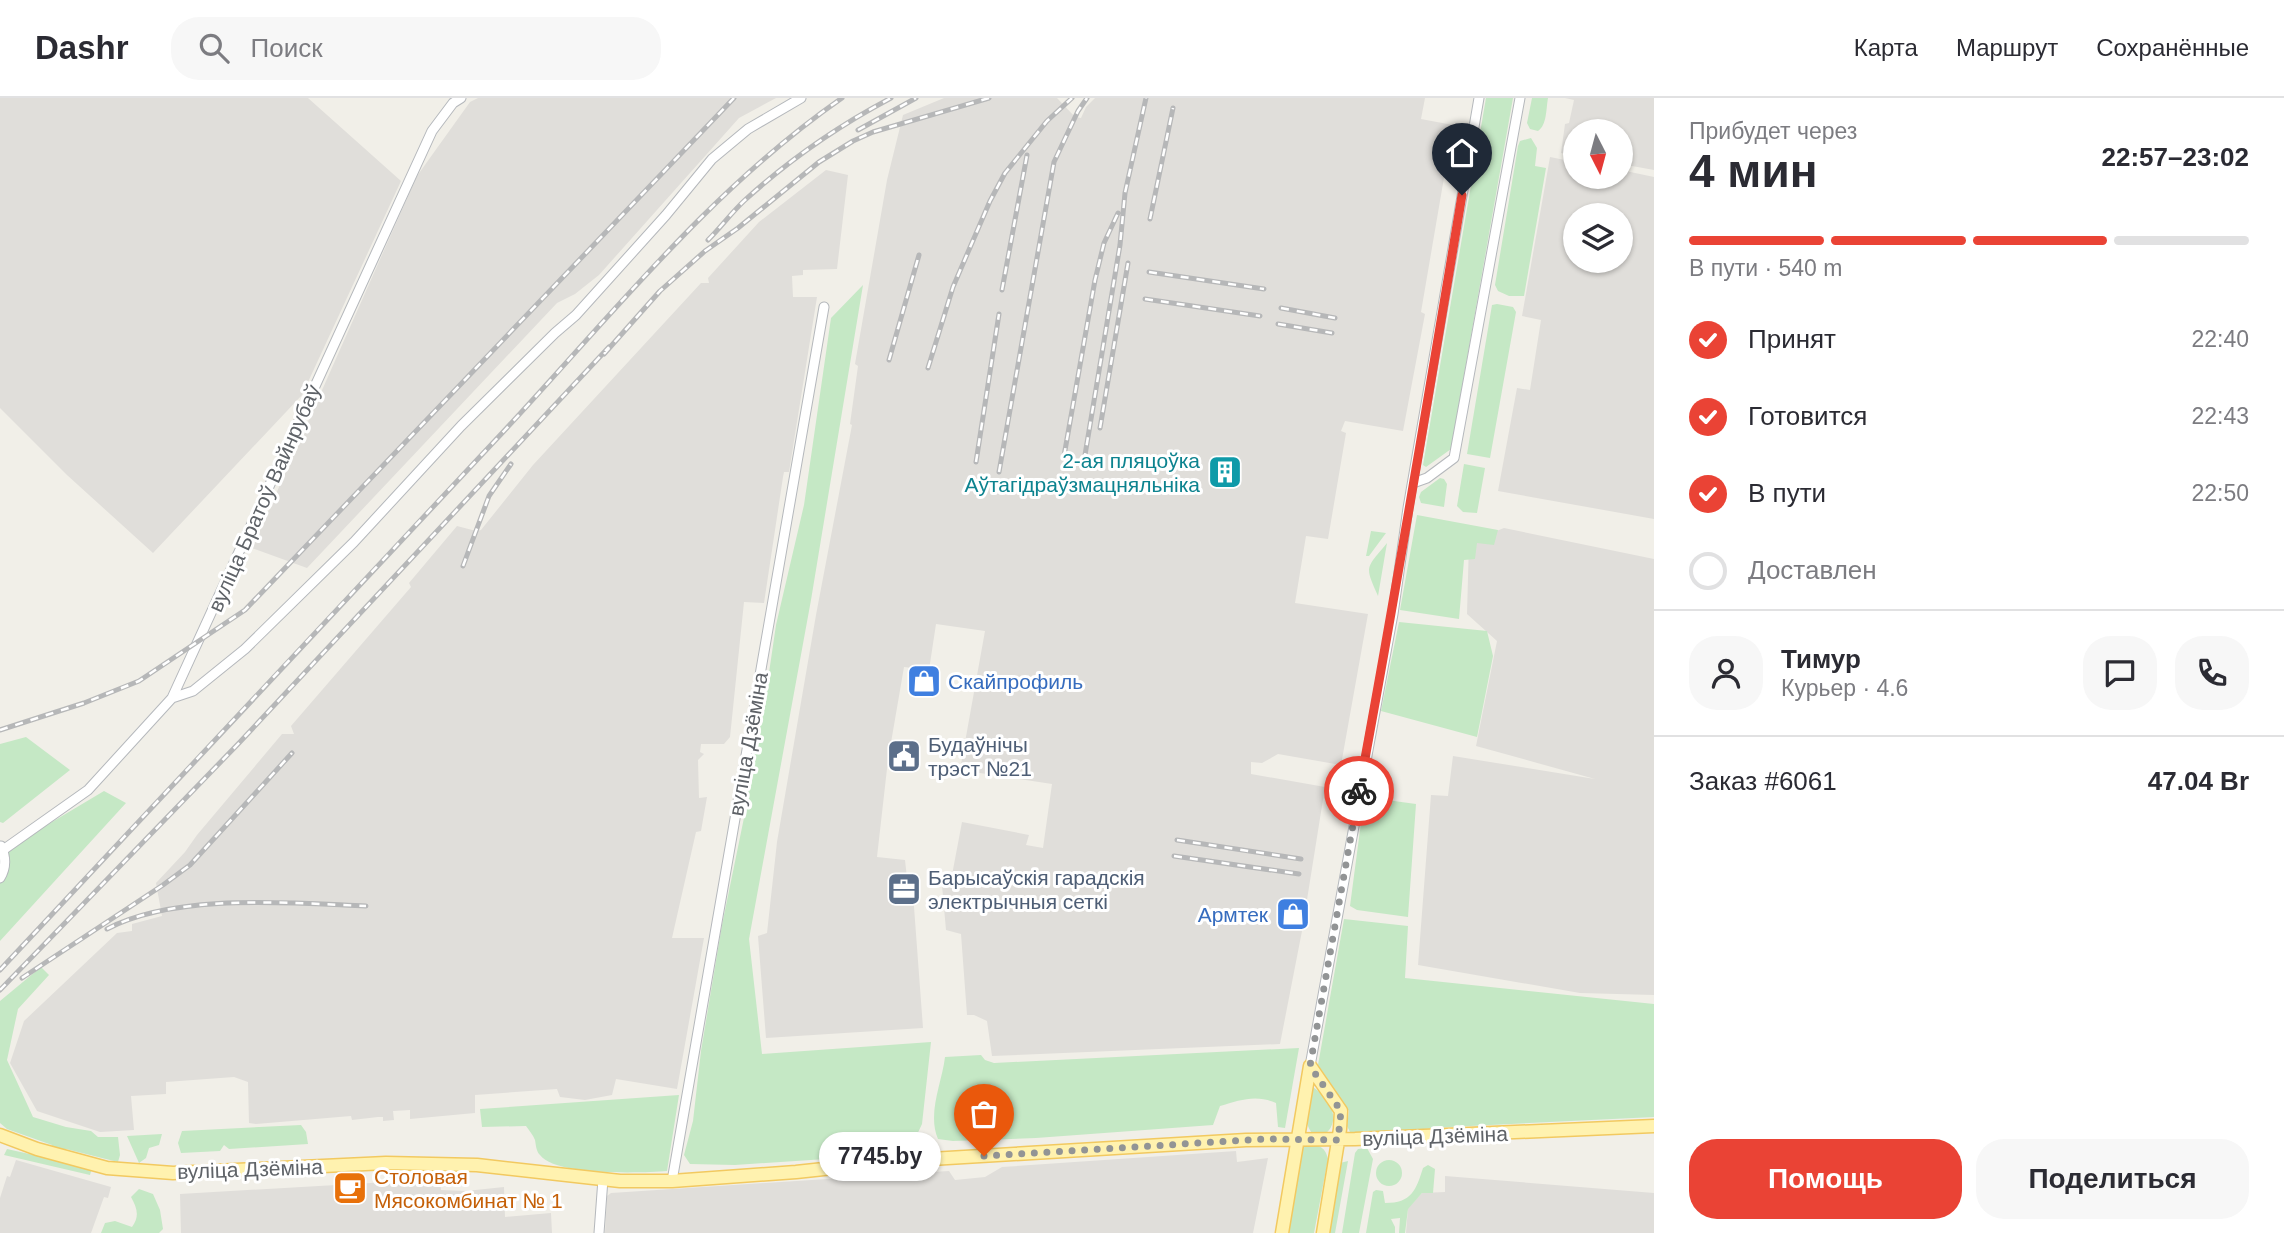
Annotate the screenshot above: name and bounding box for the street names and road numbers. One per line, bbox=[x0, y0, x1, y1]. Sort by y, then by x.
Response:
street label: вуліца Братоў Вайнрубаў bbox=[203, 380, 325, 615]
street label: вуліца Дзёміна bbox=[724, 670, 772, 818]
street label: вуліца Дзёміна bbox=[1362, 1122, 1509, 1150]
street label: вуліца Дзёміна bbox=[177, 1155, 324, 1183]

